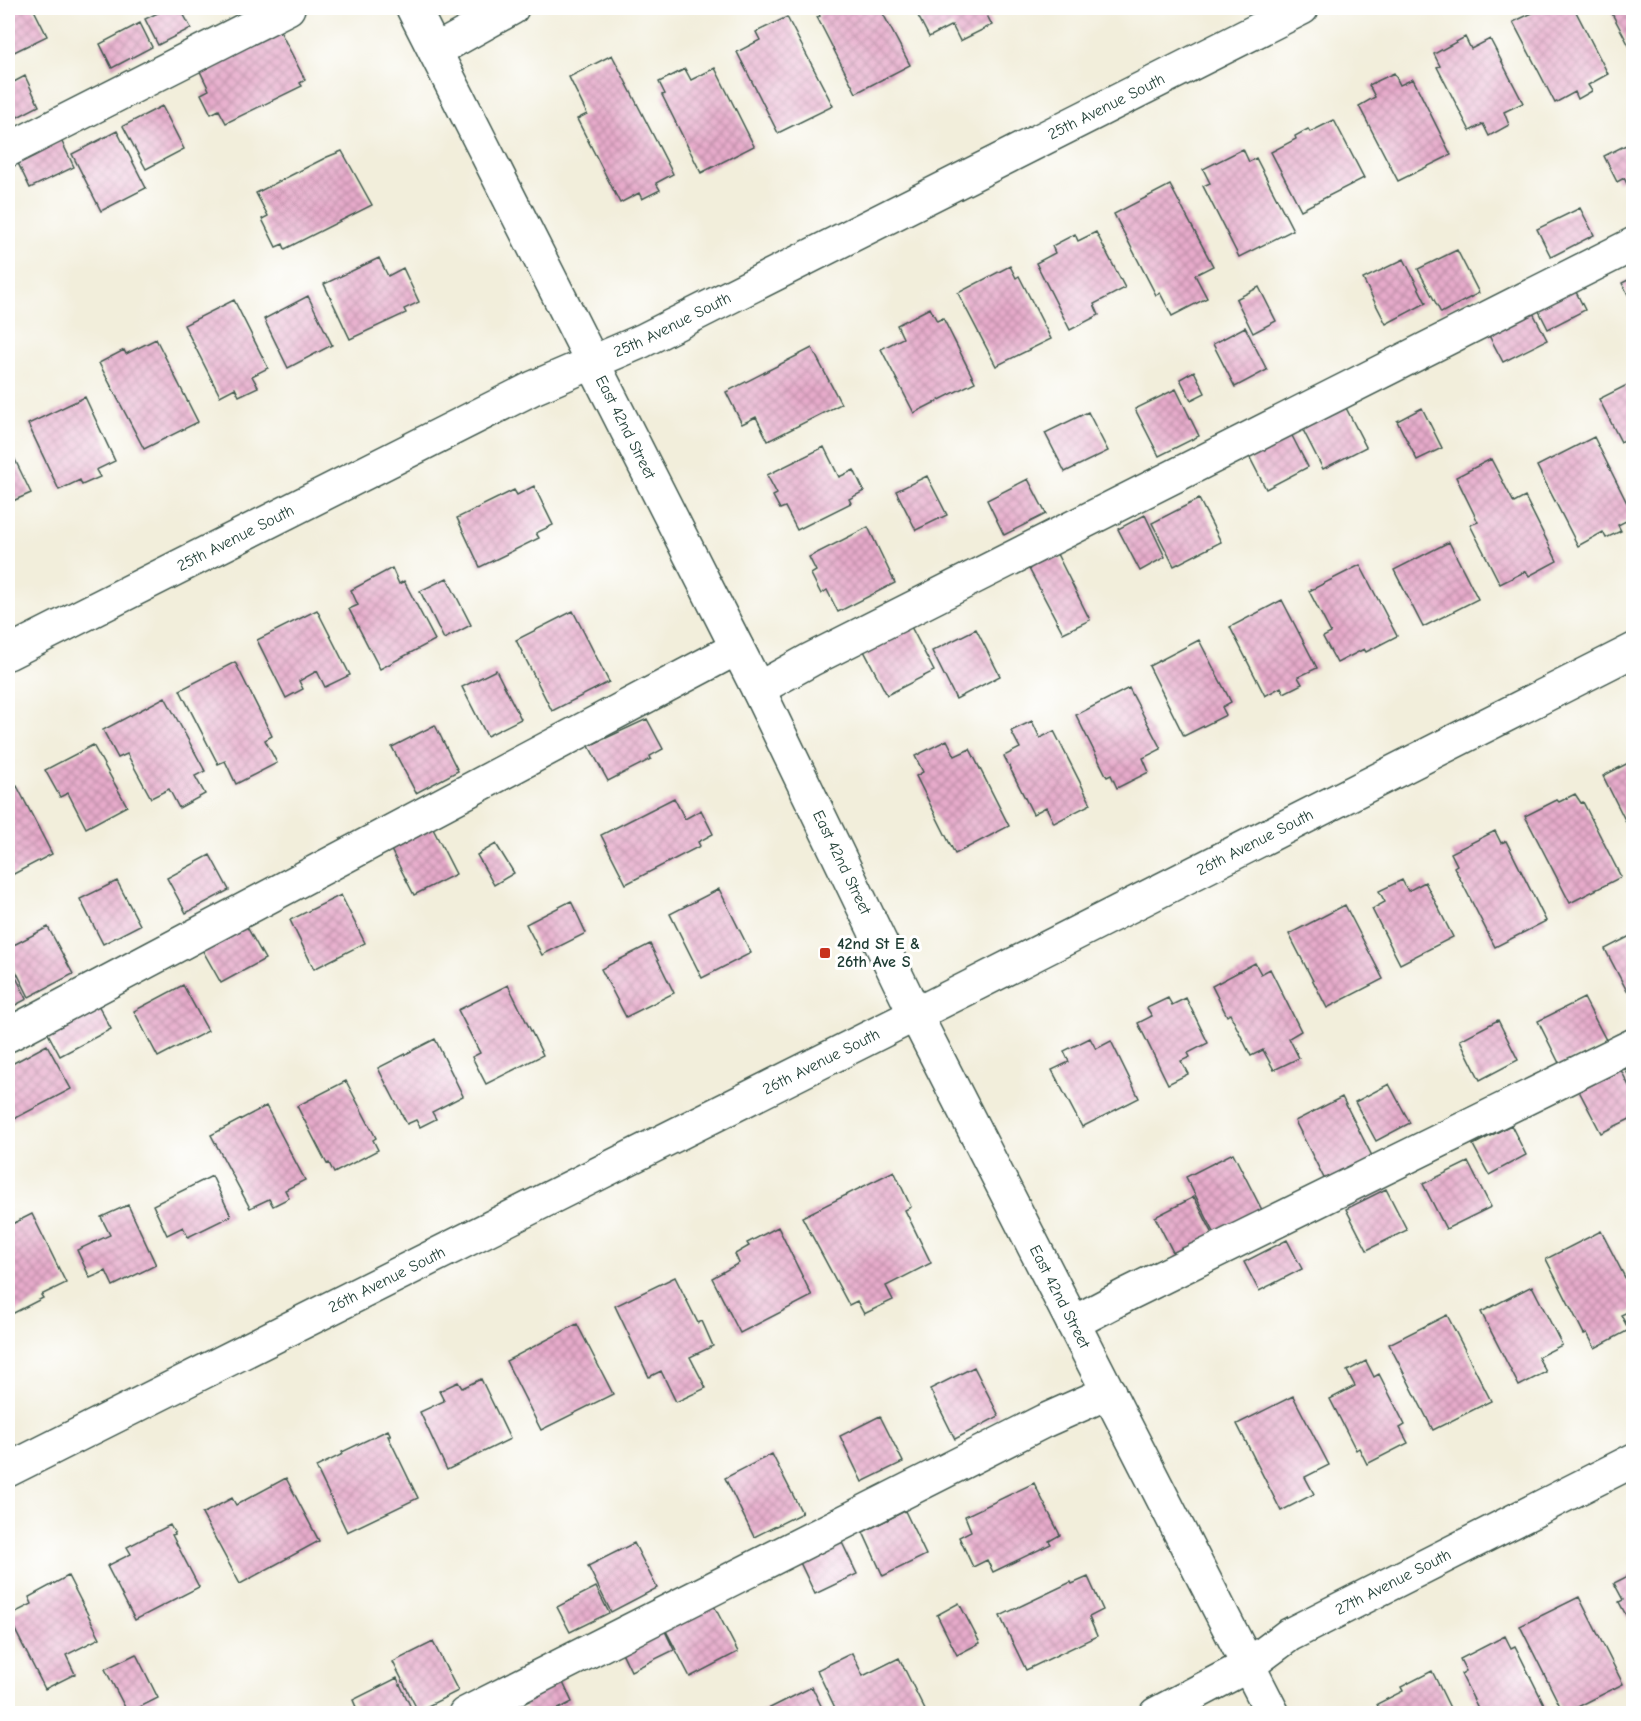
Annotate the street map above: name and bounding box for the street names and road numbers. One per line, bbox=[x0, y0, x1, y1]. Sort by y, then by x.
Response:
street label: 25th Avenue South bbox=[1045, 70, 1168, 144]
street label: 25th Avenue South bbox=[611, 289, 734, 361]
street label: East 42nd Street bbox=[592, 373, 659, 482]
street label: 25th Avenue South bbox=[174, 501, 297, 575]
street label: 26th Avenue South bbox=[1194, 805, 1316, 879]
street label: East 42nd Street bbox=[809, 807, 875, 918]
street label: 26th Avenue South bbox=[760, 1025, 883, 1099]
street label: East 42nd Street bbox=[1026, 1242, 1094, 1352]
street label: 26th Avenue South bbox=[326, 1243, 448, 1317]
street label: 27th Avenue South bbox=[1332, 1545, 1454, 1619]

